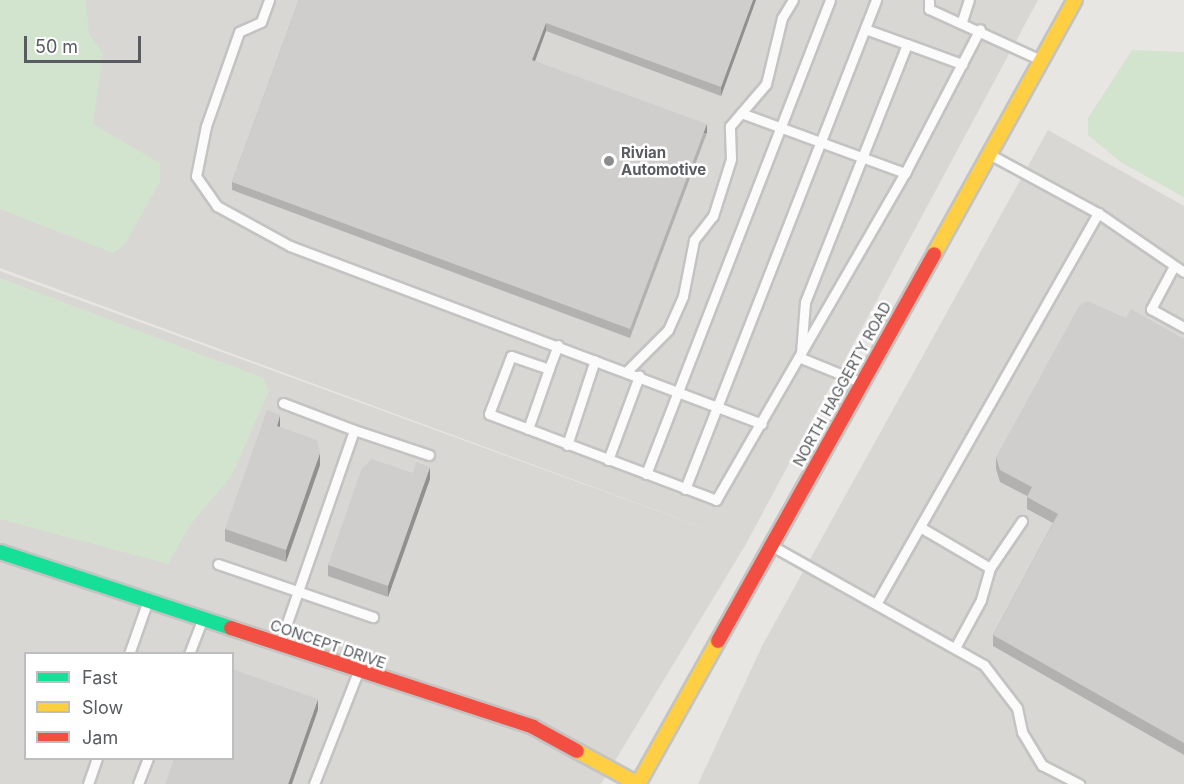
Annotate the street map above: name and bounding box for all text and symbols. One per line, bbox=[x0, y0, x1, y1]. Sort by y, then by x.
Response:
scale bar bbox=[27, 24, 144, 62]
text: 50 m bbox=[35, 36, 78, 57]
place label: Rivian Automotive bbox=[621, 143, 706, 178]
marker: Rivian Automotive bbox=[602, 154, 616, 168]
street label: NORTH HAGGERTY ROAD bbox=[789, 298, 895, 470]
street label: CONCEPT DRIVE bbox=[268, 616, 388, 672]
legend bbox=[24, 652, 234, 760]
text: Fast bbox=[82, 667, 118, 688]
text: Slow bbox=[82, 697, 123, 718]
text: Jam bbox=[82, 727, 118, 748]

